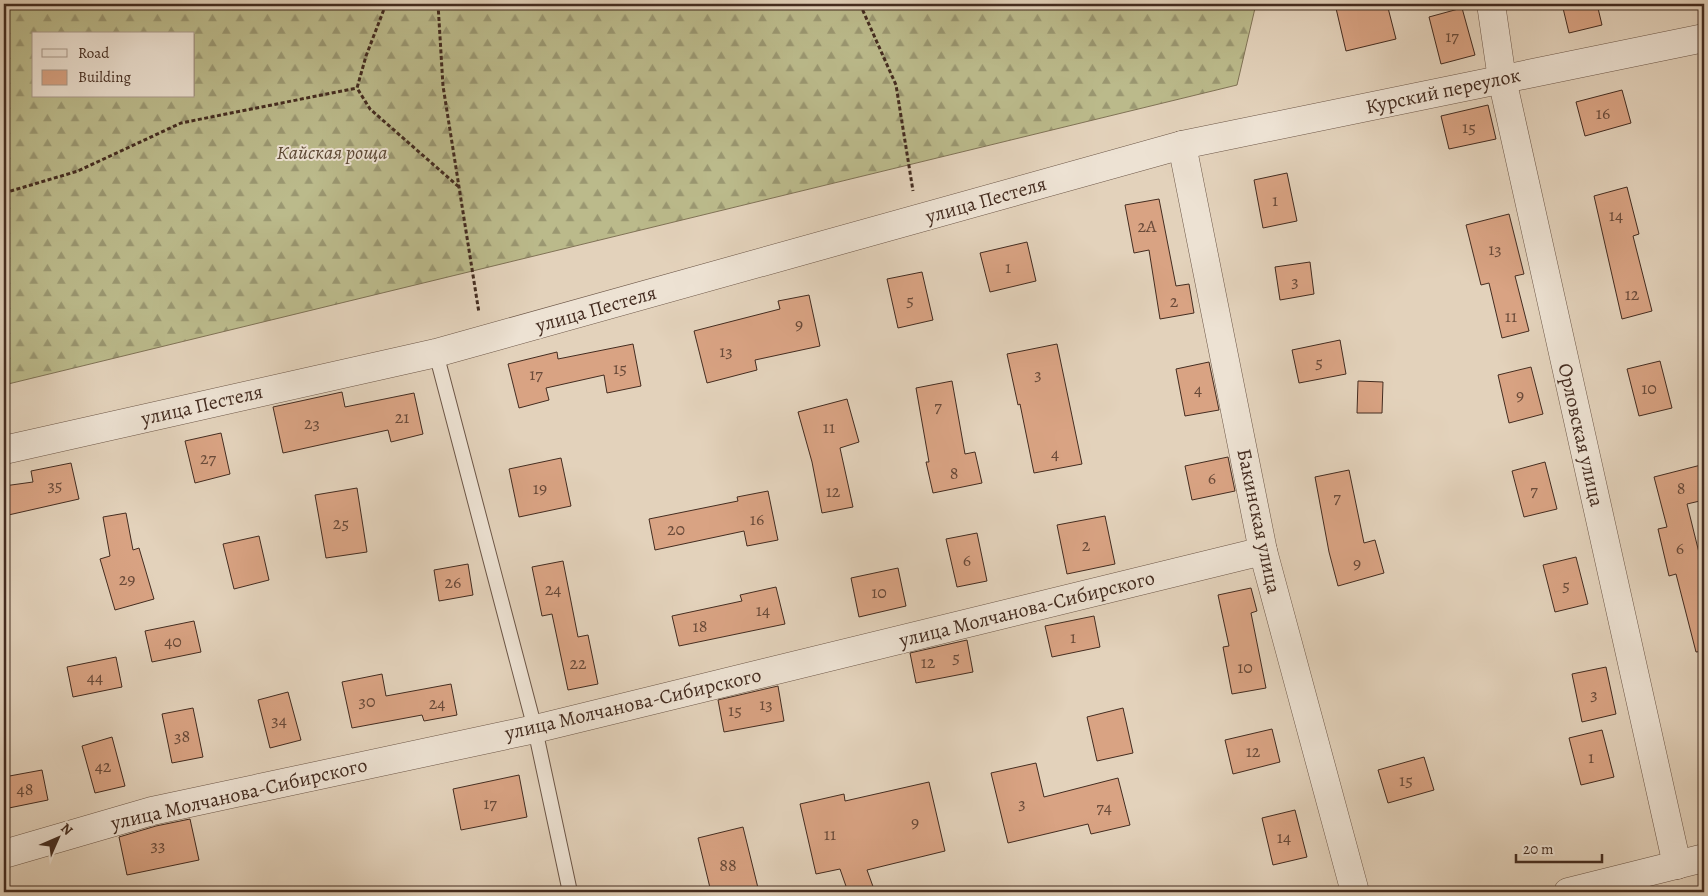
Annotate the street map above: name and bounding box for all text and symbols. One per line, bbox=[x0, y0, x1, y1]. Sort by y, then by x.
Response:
house number: 17 bbox=[1445, 24, 1459, 48]
legend bbox=[32, 32, 195, 98]
text: Road bbox=[78, 43, 110, 63]
street label: Курский переулок bbox=[1363, 61, 1523, 121]
text: Building bbox=[78, 67, 131, 87]
house number: 16 bbox=[1596, 101, 1610, 125]
house number: 15 bbox=[1462, 115, 1476, 139]
park label: Кайская роща bbox=[276, 139, 388, 166]
street label: улица Пестеля bbox=[922, 170, 1049, 230]
house number: 1 bbox=[1272, 188, 1278, 212]
house number: 14 bbox=[1609, 203, 1623, 227]
house number: 2А bbox=[1137, 214, 1157, 238]
house number: 13 bbox=[1488, 237, 1502, 261]
house number: 1 bbox=[1005, 255, 1011, 279]
house number: 3 bbox=[1291, 269, 1299, 293]
street label: улица Пестеля bbox=[532, 279, 659, 339]
house number: 12 bbox=[1625, 282, 1640, 306]
house number: 5 bbox=[906, 288, 914, 312]
house number: 2 bbox=[1170, 289, 1179, 313]
house number: 11 bbox=[1505, 304, 1517, 328]
house number: 9 bbox=[795, 312, 803, 336]
house number: 13 bbox=[719, 339, 733, 363]
house number: 5 bbox=[1315, 350, 1323, 374]
house number: 15 bbox=[613, 356, 627, 380]
street label: Орловская улица bbox=[1551, 361, 1611, 510]
house number: 17 bbox=[529, 362, 543, 386]
house number: 3 bbox=[1034, 362, 1042, 386]
house number: 10 bbox=[1641, 376, 1657, 400]
house number: 4 bbox=[1194, 377, 1202, 401]
street label: улица Пестеля bbox=[137, 378, 266, 432]
house number: 9 bbox=[1516, 383, 1524, 407]
house number: 7 bbox=[934, 394, 942, 418]
house number: 21 bbox=[395, 405, 409, 429]
house number: 23 bbox=[304, 411, 320, 435]
house number: 11 bbox=[823, 415, 835, 439]
house number: 4 bbox=[1051, 441, 1059, 465]
house number: 27 bbox=[200, 446, 216, 470]
street label: Бакинская улица bbox=[1230, 446, 1288, 597]
house number: 8 bbox=[950, 461, 958, 485]
house number: 6 bbox=[1208, 466, 1216, 490]
house number: 35 bbox=[47, 473, 63, 497]
house number: 19 bbox=[533, 476, 547, 500]
house number: 8 bbox=[1677, 476, 1685, 500]
house number: 7 bbox=[1530, 478, 1538, 502]
house number: 12 bbox=[826, 479, 841, 503]
house number: 7 bbox=[1333, 485, 1341, 509]
house number: 16 bbox=[750, 507, 764, 531]
house number: 25 bbox=[333, 511, 349, 535]
house number: 20 bbox=[667, 517, 685, 541]
house number: 2 bbox=[1082, 533, 1091, 557]
house number: 6 bbox=[1676, 536, 1684, 560]
house number: 6 bbox=[963, 548, 971, 572]
house number: 9 bbox=[1353, 551, 1361, 575]
street label: улица Молчанова-Сибирского bbox=[896, 564, 1158, 654]
house number: 29 bbox=[119, 567, 135, 591]
house number: 26 bbox=[445, 570, 461, 594]
house number: 5 bbox=[1562, 573, 1570, 597]
house number: 24 bbox=[545, 577, 561, 601]
house number: 10 bbox=[871, 580, 887, 604]
house number: 14 bbox=[756, 598, 770, 622]
house number: 18 bbox=[693, 614, 707, 638]
house number: 1 bbox=[1070, 625, 1076, 649]
house number: 40 bbox=[164, 629, 182, 653]
house number: 5 bbox=[952, 645, 960, 669]
house number: 12 bbox=[921, 650, 936, 674]
house number: 22 bbox=[569, 651, 587, 675]
house number: 10 bbox=[1237, 655, 1253, 679]
street label: улица Молчанова-Сибирского bbox=[501, 661, 764, 747]
house number: 44 bbox=[87, 665, 103, 689]
house number: 3 bbox=[1590, 682, 1598, 706]
house number: 30 bbox=[358, 689, 376, 713]
house number: 24 bbox=[429, 691, 445, 715]
house number: 13 bbox=[759, 692, 773, 716]
house number: 15 bbox=[728, 698, 742, 722]
house number: 34 bbox=[271, 708, 287, 732]
house number: 38 bbox=[174, 724, 190, 748]
house number: 12 bbox=[1246, 739, 1261, 763]
house number: 1 bbox=[1588, 745, 1594, 769]
street label: улица Молчанова-Сибирского bbox=[107, 751, 370, 837]
house number: 42 bbox=[95, 754, 112, 778]
house number: 15 bbox=[1399, 768, 1413, 792]
house number: 48 bbox=[17, 777, 33, 801]
house number: 17 bbox=[483, 791, 497, 815]
house number: 3 bbox=[1018, 791, 1026, 815]
house number: 74 bbox=[1096, 795, 1112, 819]
house number: 9 bbox=[911, 810, 919, 834]
north arrow bbox=[32, 814, 82, 864]
text: N bbox=[57, 819, 77, 839]
house number: 11 bbox=[824, 822, 836, 846]
house number: 14 bbox=[1277, 825, 1291, 849]
scale bar bbox=[1516, 831, 1602, 863]
house number: 33 bbox=[151, 833, 165, 857]
text: 20 m bbox=[1523, 839, 1554, 859]
house number: 88 bbox=[719, 853, 737, 877]

